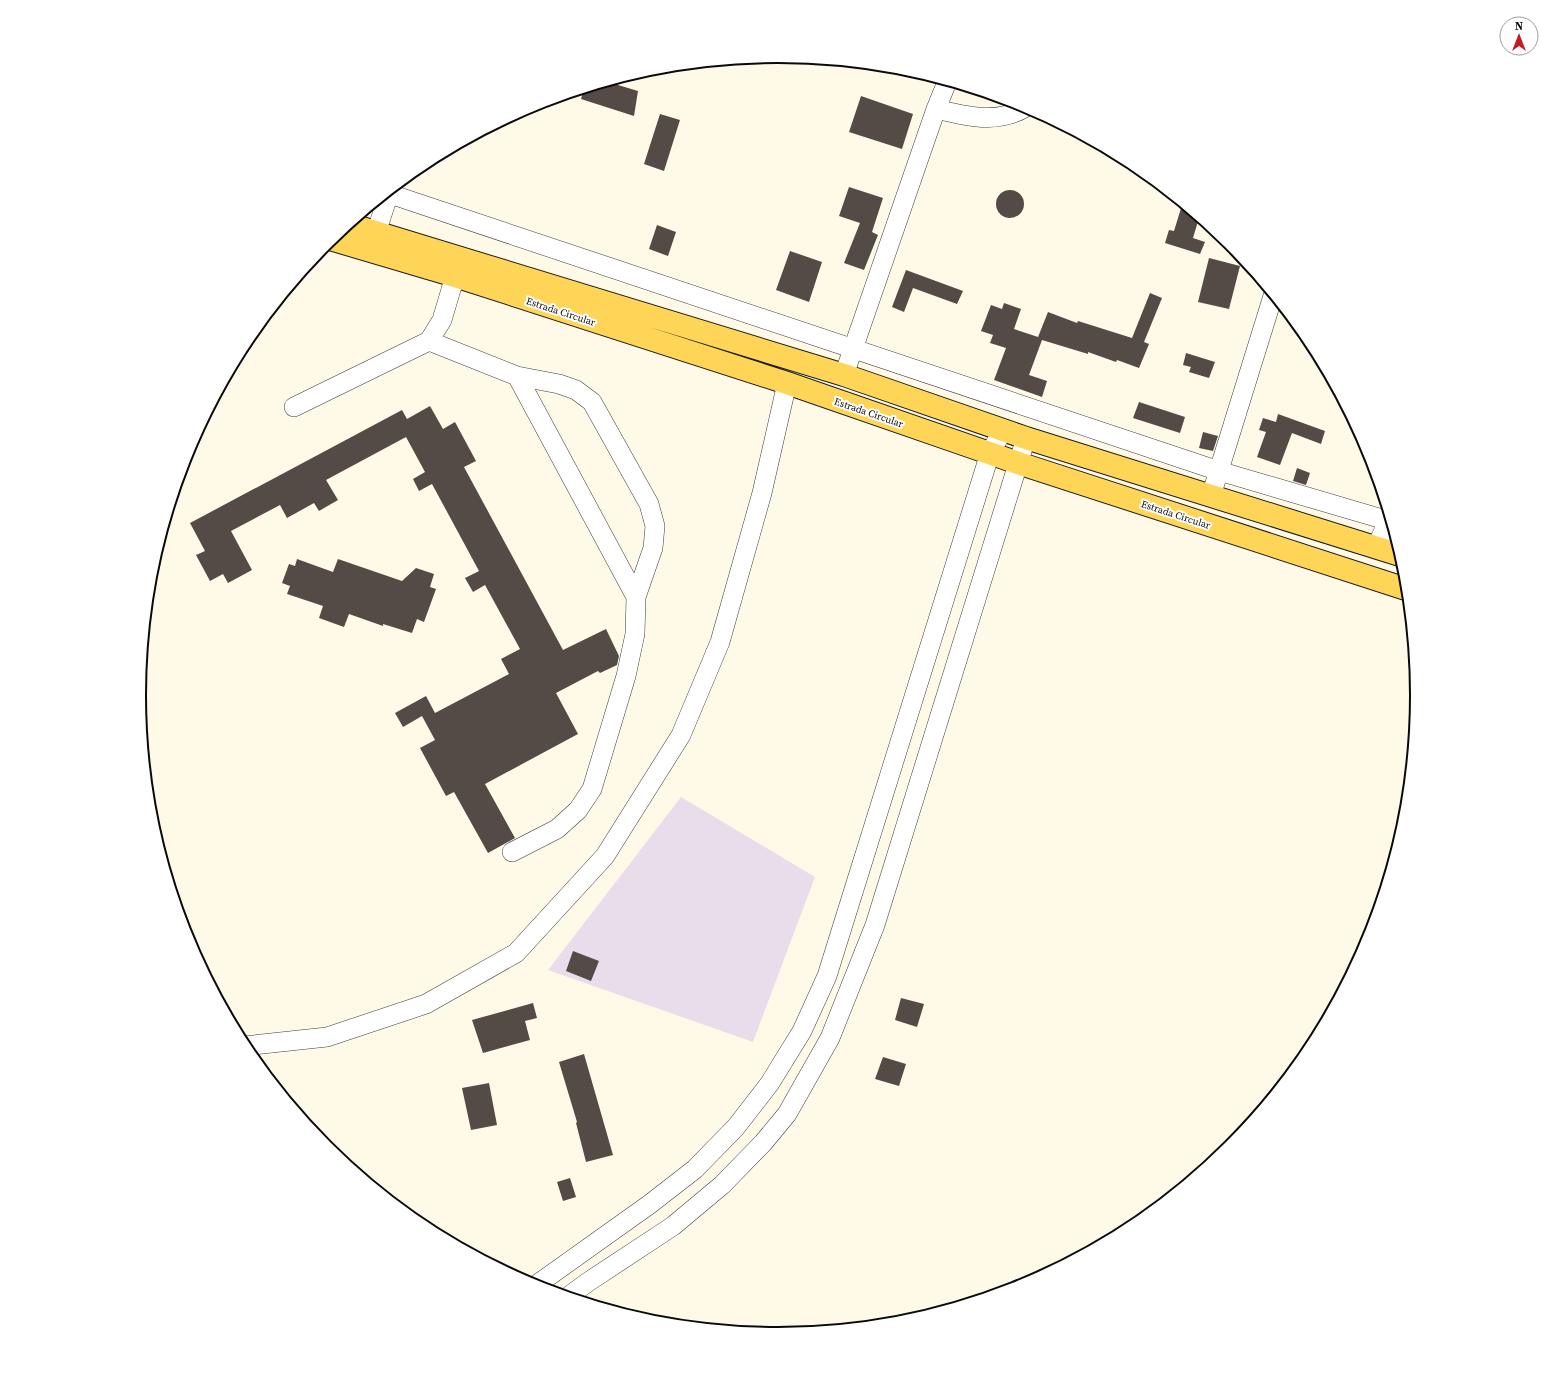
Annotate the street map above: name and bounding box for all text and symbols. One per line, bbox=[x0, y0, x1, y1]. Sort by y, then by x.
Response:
north arrow bbox=[1499, 16, 1539, 56]
text: N bbox=[1515, 19, 1523, 34]
street label: Estrada Circular bbox=[525, 294, 598, 329]
street label: Estrada Circular bbox=[833, 395, 906, 431]
street label: Estrada Circular bbox=[1140, 497, 1213, 532]

